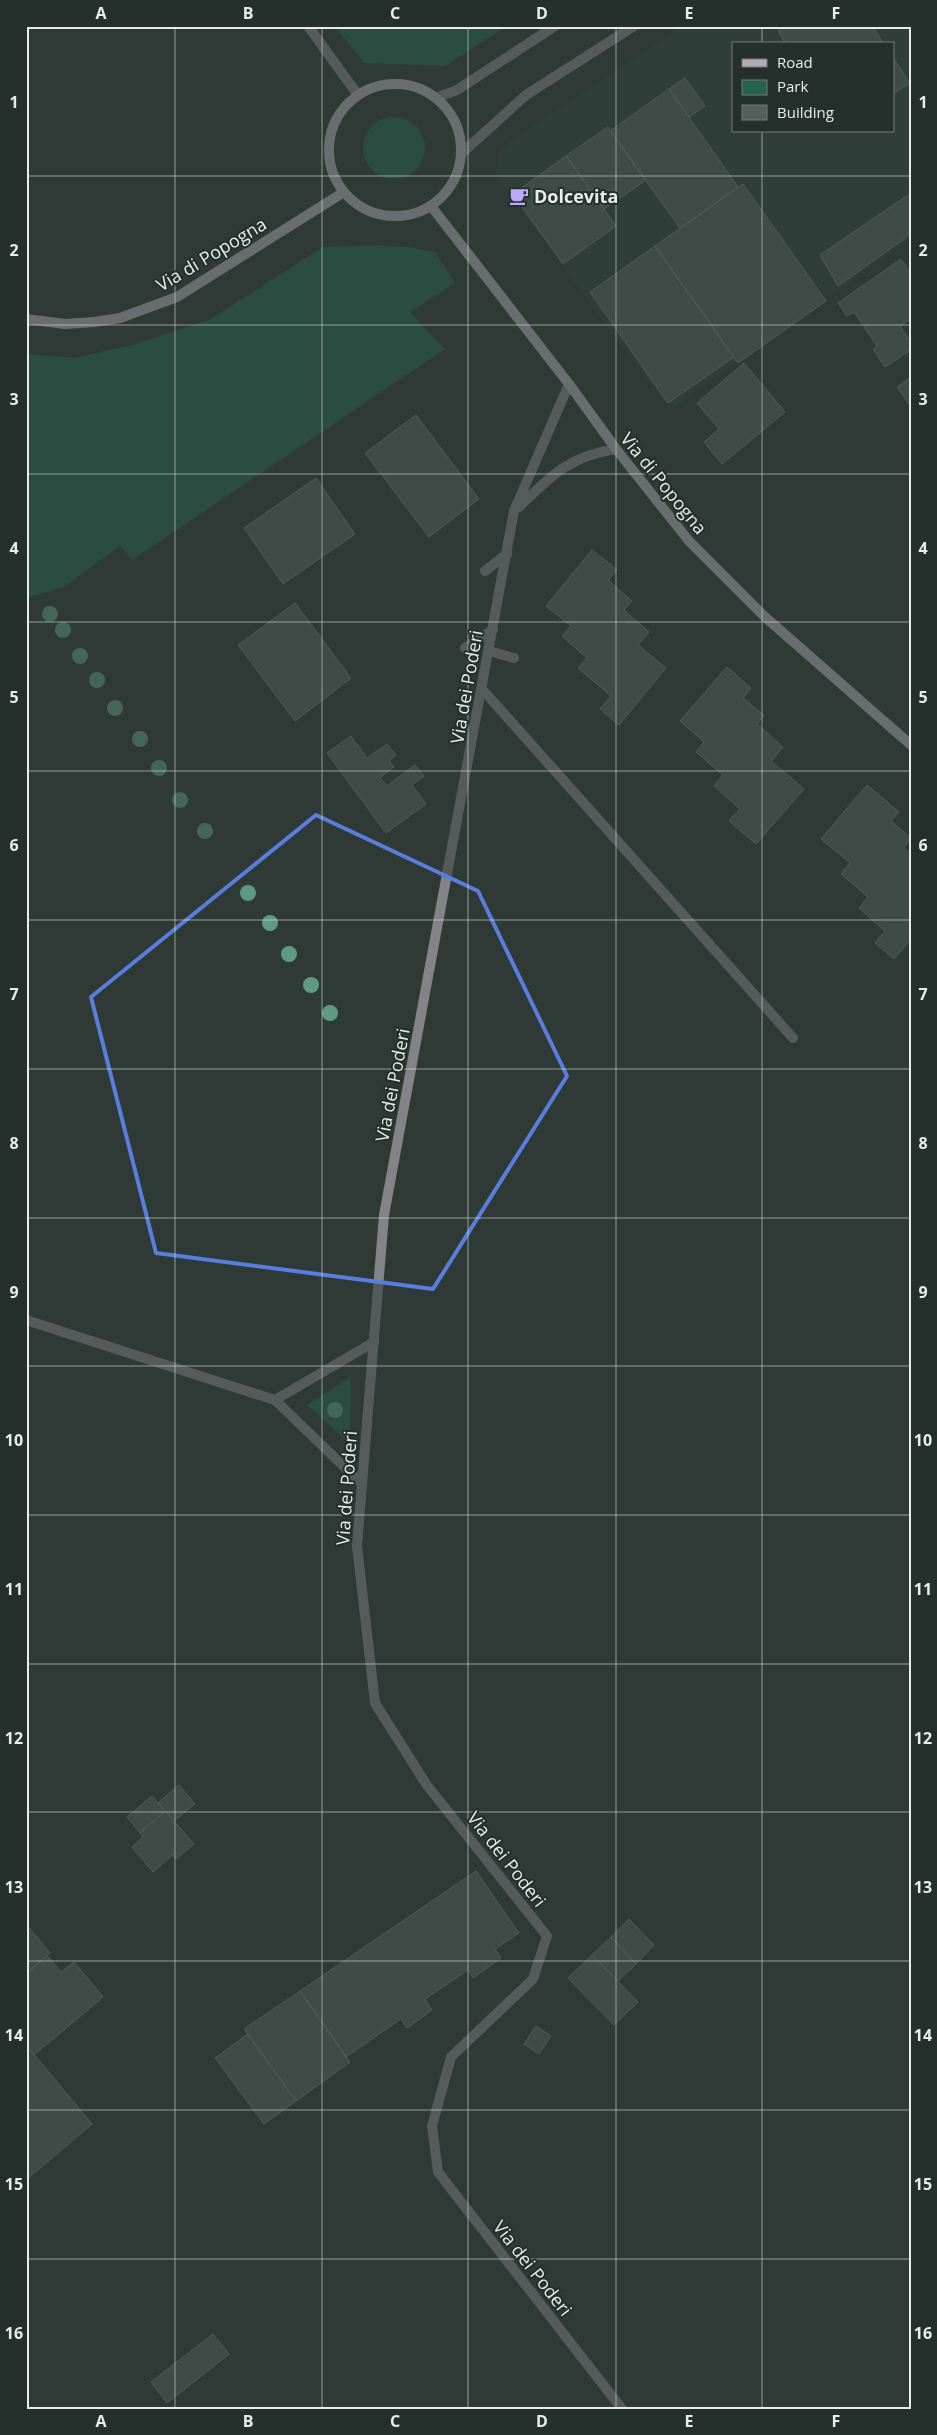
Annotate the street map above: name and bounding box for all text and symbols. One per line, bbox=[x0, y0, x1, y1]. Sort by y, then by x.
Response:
text: A bbox=[95, 2, 107, 24]
text: B bbox=[243, 2, 253, 24]
text: C bbox=[390, 2, 400, 24]
text: D bbox=[536, 2, 548, 24]
text: E bbox=[685, 2, 694, 24]
text: F bbox=[832, 2, 840, 24]
legend bbox=[732, 42, 894, 132]
text: Road bbox=[777, 52, 813, 72]
text: Park bbox=[777, 76, 808, 96]
text: 1 bbox=[9, 91, 19, 113]
text: 1 bbox=[918, 91, 928, 113]
text: Building bbox=[777, 102, 834, 122]
place label: Dolcevita bbox=[534, 184, 618, 208]
cafe icon: Dolcevita bbox=[508, 185, 530, 207]
street label: Via di Popogna bbox=[151, 212, 271, 296]
text: 2 bbox=[9, 239, 19, 261]
text: 2 bbox=[918, 239, 928, 261]
text: 3 bbox=[9, 388, 19, 410]
text: 3 bbox=[918, 388, 928, 410]
street label: Via di Popogna bbox=[615, 427, 713, 539]
text: 4 bbox=[9, 537, 19, 559]
text: 4 bbox=[918, 537, 928, 559]
street label: Via dei Poderi bbox=[444, 628, 488, 746]
text: 5 bbox=[9, 686, 19, 708]
text: 5 bbox=[918, 686, 928, 708]
text: 6 bbox=[9, 834, 19, 856]
text: 6 bbox=[918, 834, 928, 856]
text: 7 bbox=[9, 983, 19, 1005]
text: 7 bbox=[918, 983, 928, 1005]
street label: Via dei Poderi bbox=[369, 1026, 415, 1144]
text: 8 bbox=[9, 1132, 19, 1154]
text: 8 bbox=[918, 1132, 928, 1154]
text: 9 bbox=[9, 1281, 19, 1303]
text: 9 bbox=[918, 1281, 928, 1303]
text: 10 bbox=[5, 1429, 23, 1451]
text: 10 bbox=[914, 1429, 932, 1451]
street label: Via dei Poderi bbox=[330, 1430, 362, 1546]
text: 11 bbox=[5, 1578, 23, 1600]
text: 11 bbox=[914, 1578, 932, 1600]
text: 12 bbox=[5, 1727, 23, 1749]
text: 12 bbox=[914, 1727, 932, 1749]
street label: Via dei Poderi bbox=[462, 1806, 552, 1912]
text: 13 bbox=[5, 1876, 23, 1898]
text: 13 bbox=[914, 1876, 932, 1898]
text: 14 bbox=[5, 2024, 23, 2046]
text: 14 bbox=[914, 2024, 932, 2046]
text: 15 bbox=[5, 2173, 23, 2195]
text: 15 bbox=[914, 2173, 932, 2195]
street label: Via dei Poderi bbox=[488, 2215, 578, 2321]
text: 16 bbox=[5, 2322, 23, 2344]
text: 16 bbox=[914, 2322, 932, 2344]
text: A bbox=[95, 2410, 107, 2432]
text: B bbox=[243, 2410, 253, 2432]
text: C bbox=[390, 2410, 400, 2432]
text: D bbox=[536, 2410, 548, 2432]
text: E bbox=[685, 2410, 694, 2432]
text: F bbox=[832, 2410, 840, 2432]

